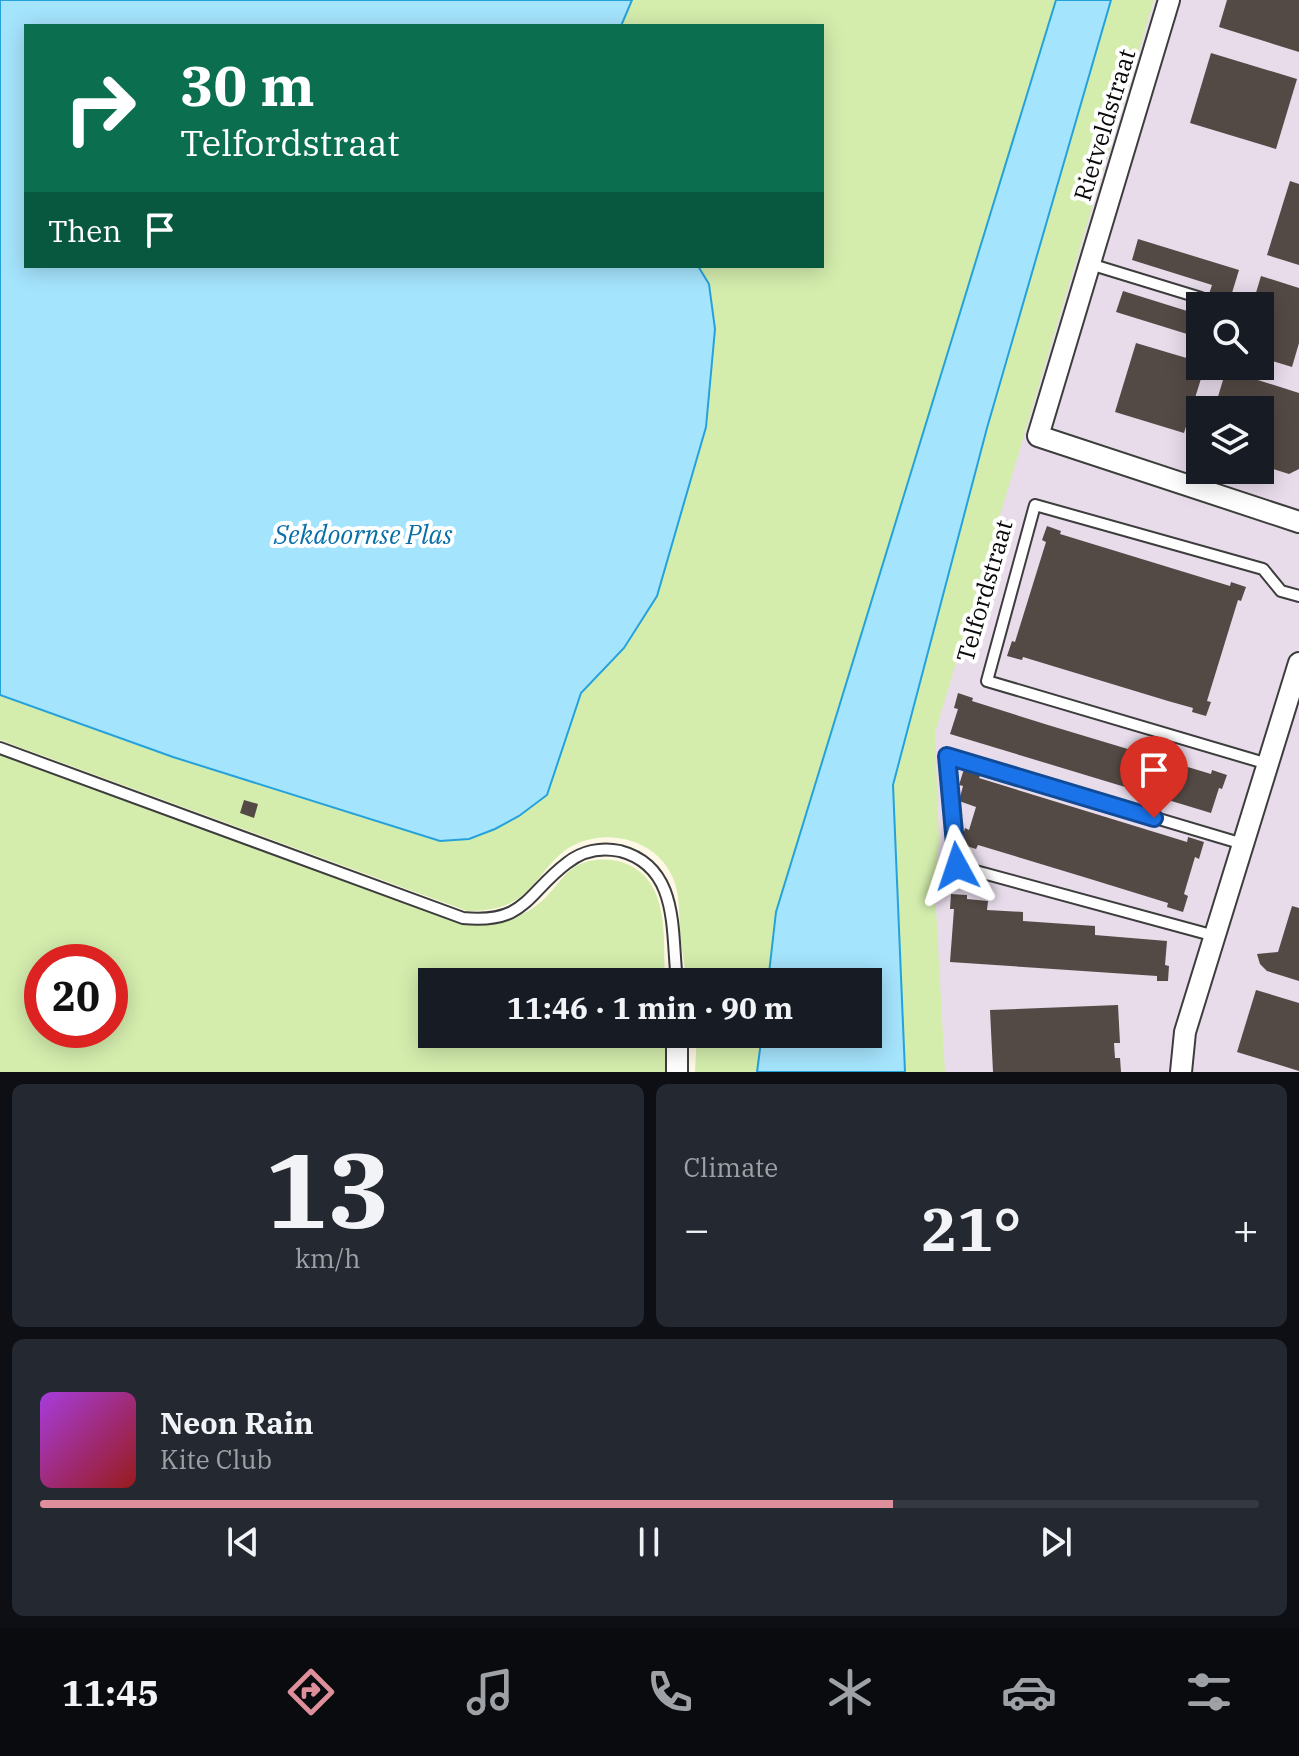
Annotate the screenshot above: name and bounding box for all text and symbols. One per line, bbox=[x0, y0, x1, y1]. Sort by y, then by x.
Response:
street label: Rietveldstraat bbox=[1066, 45, 1142, 205]
text: 30 m bbox=[180, 49, 315, 121]
icon: right bbox=[48, 56, 152, 160]
text: Telfordstraat bbox=[180, 119, 400, 166]
icon: arrive bbox=[138, 208, 182, 252]
text: Then bbox=[48, 211, 122, 250]
map controls bbox=[1186, 292, 1274, 484]
button: search bbox=[1186, 292, 1274, 380]
button: layers bbox=[1186, 396, 1274, 484]
street label: Telfordstraat bbox=[948, 516, 1020, 666]
water label: Sekdoornse Plas bbox=[273, 517, 453, 551]
pin bbox=[1120, 736, 1188, 818]
icon: arrive bbox=[1132, 748, 1176, 792]
position arrow bbox=[915, 824, 999, 908]
speed limit sign: 20 bbox=[24, 944, 128, 1048]
text: 11:46 · 1 min · 90 m bbox=[507, 988, 793, 1027]
text: 13 bbox=[265, 1121, 390, 1257]
text: Climate bbox=[684, 1150, 778, 1184]
text: 21° bbox=[921, 1189, 1021, 1268]
text: − bbox=[684, 1200, 710, 1257]
text: + bbox=[1233, 1200, 1259, 1257]
text: km/h bbox=[295, 1241, 361, 1275]
text: Neon Rain bbox=[160, 1403, 314, 1442]
text: Kite Club bbox=[160, 1442, 272, 1476]
icon: previous bbox=[221, 1520, 265, 1564]
icon: pause bbox=[627, 1520, 671, 1564]
icon: next bbox=[1034, 1520, 1078, 1564]
icon: directions bbox=[283, 1664, 339, 1720]
icon: music bbox=[462, 1664, 518, 1720]
icon: phone bbox=[642, 1664, 698, 1720]
icon: climate bbox=[822, 1664, 878, 1720]
icon: car bbox=[1001, 1664, 1057, 1720]
icon: filters bbox=[1181, 1664, 1237, 1720]
text: 11:45 bbox=[62, 1669, 159, 1716]

